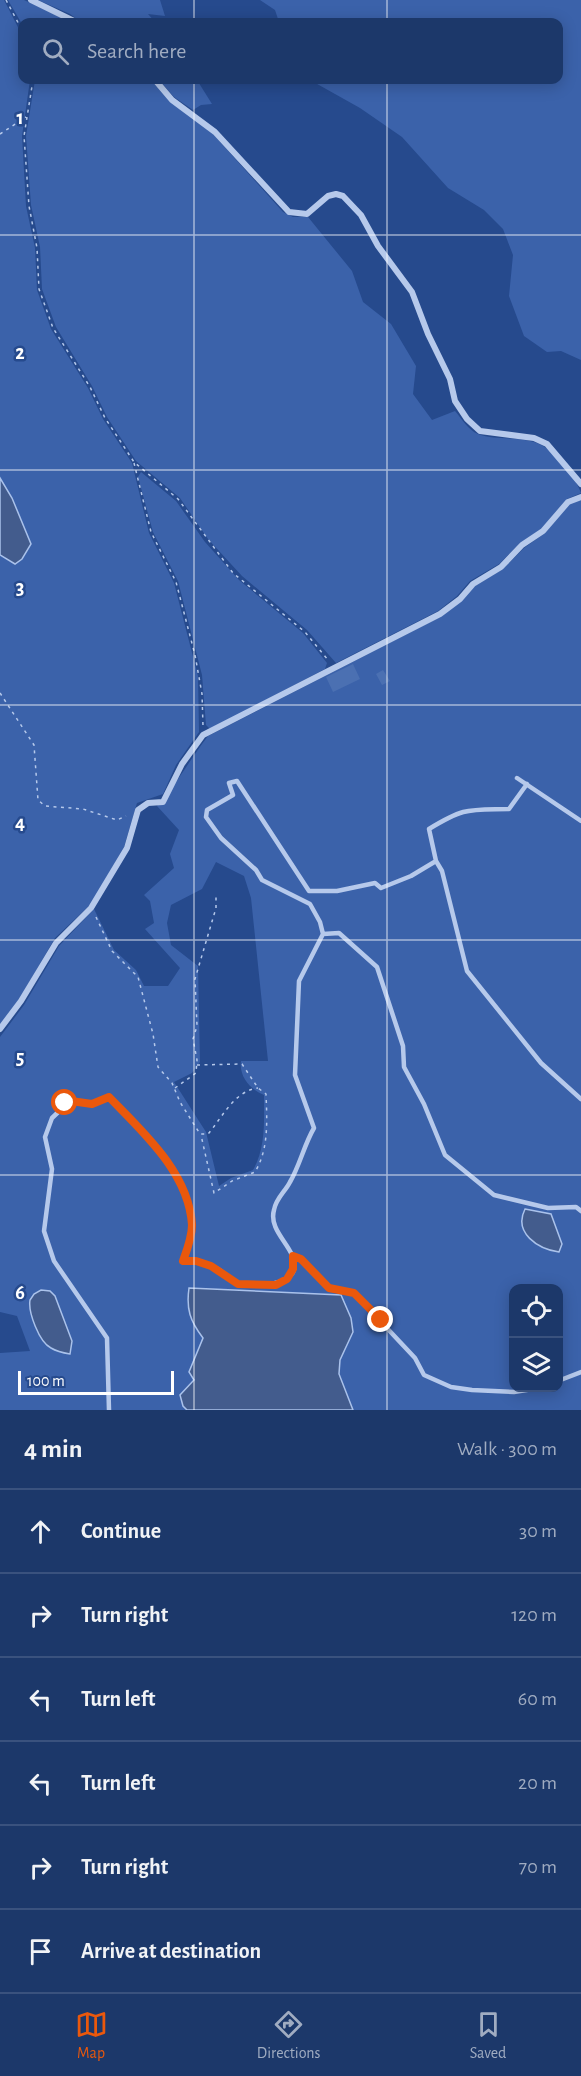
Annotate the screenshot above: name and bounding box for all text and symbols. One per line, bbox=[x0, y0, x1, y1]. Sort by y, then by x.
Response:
search box bbox=[18, 18, 563, 84]
icon: search bbox=[39, 35, 72, 68]
text: Search here bbox=[87, 40, 186, 62]
text: 1 bbox=[16, 108, 24, 128]
text: 2 bbox=[15, 343, 25, 363]
text: 3 bbox=[16, 578, 24, 598]
text: 4 bbox=[15, 813, 25, 833]
text: 5 bbox=[16, 1048, 24, 1068]
route start bbox=[51, 1089, 77, 1115]
text: 6 bbox=[15, 1283, 25, 1303]
map controls bbox=[509, 1284, 563, 1392]
button: locate bbox=[509, 1284, 563, 1338]
route end bbox=[367, 1306, 393, 1332]
button: layers bbox=[509, 1338, 563, 1392]
scale bar bbox=[18, 1368, 174, 1396]
text: 100 m bbox=[27, 1373, 65, 1389]
text: 4 min bbox=[24, 1436, 83, 1462]
text: Walk · 300 m bbox=[457, 1439, 557, 1459]
icon: ahead bbox=[24, 1515, 57, 1548]
text: Continue bbox=[81, 1520, 161, 1542]
text: 30 m bbox=[519, 1521, 557, 1541]
icon: right bbox=[24, 1599, 57, 1632]
text: Turn right bbox=[81, 1604, 168, 1626]
text: 120 m bbox=[511, 1605, 557, 1625]
icon: left bbox=[24, 1683, 57, 1716]
text: Turn left bbox=[81, 1688, 155, 1710]
text: 60 m bbox=[518, 1689, 557, 1709]
icon: left bbox=[24, 1767, 57, 1800]
text: Turn left bbox=[81, 1772, 155, 1794]
text: 20 m bbox=[518, 1773, 557, 1793]
icon: right bbox=[24, 1851, 57, 1884]
text: Turn right bbox=[81, 1856, 168, 1878]
text: 70 m bbox=[519, 1857, 557, 1877]
icon: arrive bbox=[24, 1935, 57, 1968]
text: Arrive at destination bbox=[81, 1940, 261, 1962]
tab: Map bbox=[75, 2008, 108, 2063]
tab: Directions bbox=[257, 2008, 321, 2063]
tab: Saved bbox=[470, 2008, 506, 2063]

